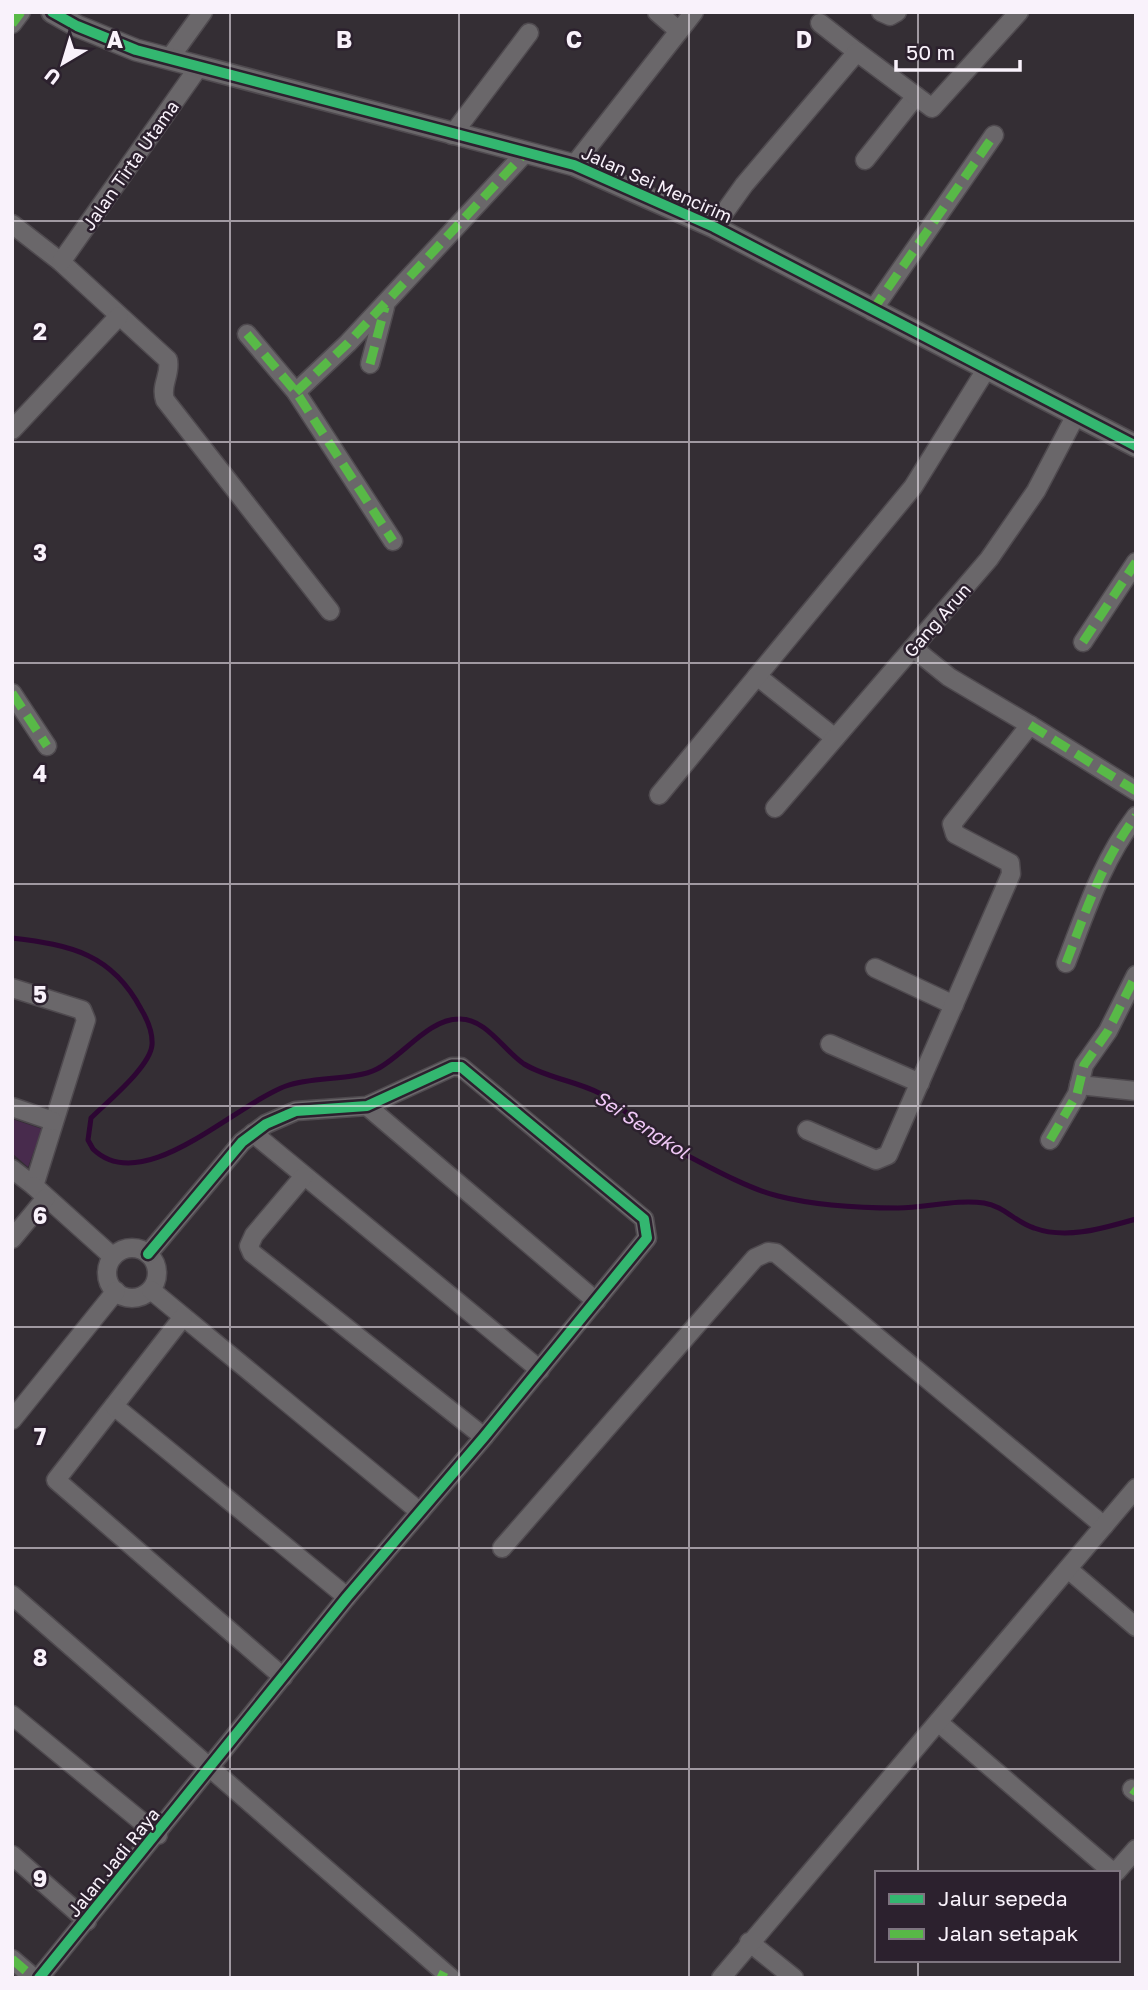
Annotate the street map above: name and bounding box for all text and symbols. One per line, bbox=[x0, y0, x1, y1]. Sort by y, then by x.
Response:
text: A bbox=[107, 25, 124, 53]
text: B bbox=[336, 25, 352, 53]
text: C bbox=[566, 25, 582, 53]
text: D bbox=[796, 25, 812, 53]
north arrow bbox=[28, 28, 98, 98]
scale bar bbox=[896, 28, 1020, 72]
text: 50 m bbox=[906, 39, 955, 65]
text: U bbox=[40, 63, 65, 90]
street label: Jalan Tirta Utama bbox=[77, 96, 183, 234]
street label: Jalan Sei Mencirim bbox=[578, 141, 736, 227]
text: 2 bbox=[33, 317, 47, 345]
text: 3 bbox=[33, 538, 47, 566]
street label: Gang Arun bbox=[899, 579, 975, 661]
text: 4 bbox=[33, 759, 47, 787]
text: 5 bbox=[33, 980, 47, 1008]
water label: Sei Sengkol bbox=[591, 1085, 694, 1163]
text: 6 bbox=[33, 1201, 47, 1229]
text: 7 bbox=[34, 1422, 46, 1450]
text: 8 bbox=[33, 1643, 47, 1671]
street label: Jalan Jadi Raya bbox=[62, 1803, 164, 1921]
text: 9 bbox=[33, 1864, 47, 1892]
legend bbox=[875, 1871, 1120, 1962]
text: Jalur sepeda bbox=[938, 1885, 1068, 1911]
text: Jalan setapak bbox=[938, 1920, 1079, 1946]

